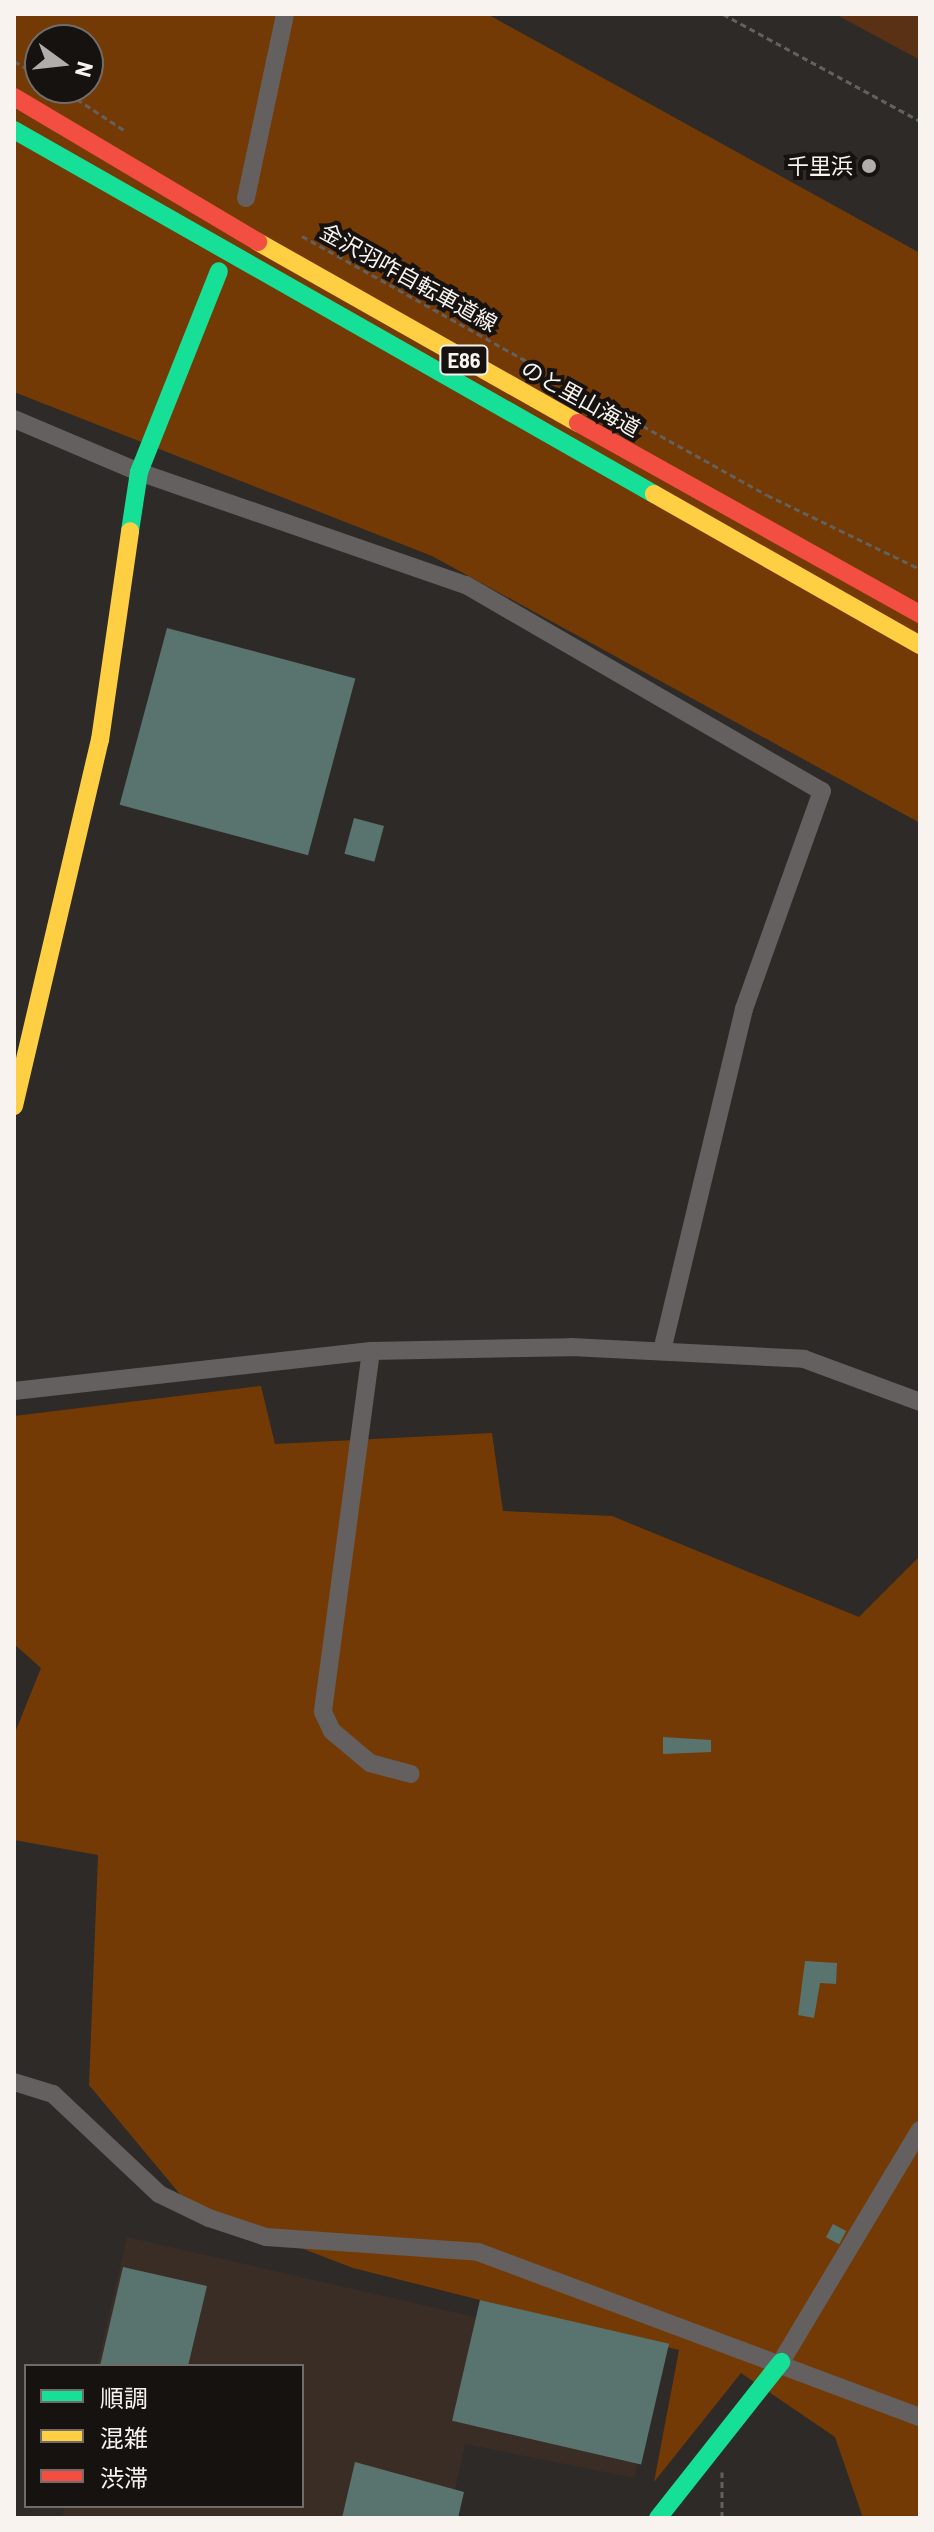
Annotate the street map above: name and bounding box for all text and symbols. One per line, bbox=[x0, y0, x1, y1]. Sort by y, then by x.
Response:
north arrow bbox=[24, 24, 104, 104]
text: N bbox=[71, 59, 100, 80]
place label: 千里浜 bbox=[787, 153, 853, 179]
marker: 千里浜 bbox=[860, 157, 878, 175]
street label: 金沢羽咋自転車道線 bbox=[316, 217, 502, 337]
road number: E86 bbox=[438, 344, 490, 376]
street label: のと里山海道 bbox=[517, 354, 645, 442]
legend bbox=[24, 2364, 304, 2508]
text: 順調 bbox=[100, 2383, 148, 2412]
text: 混雑 bbox=[100, 2423, 148, 2452]
text: 渋滞 bbox=[100, 2463, 148, 2492]

